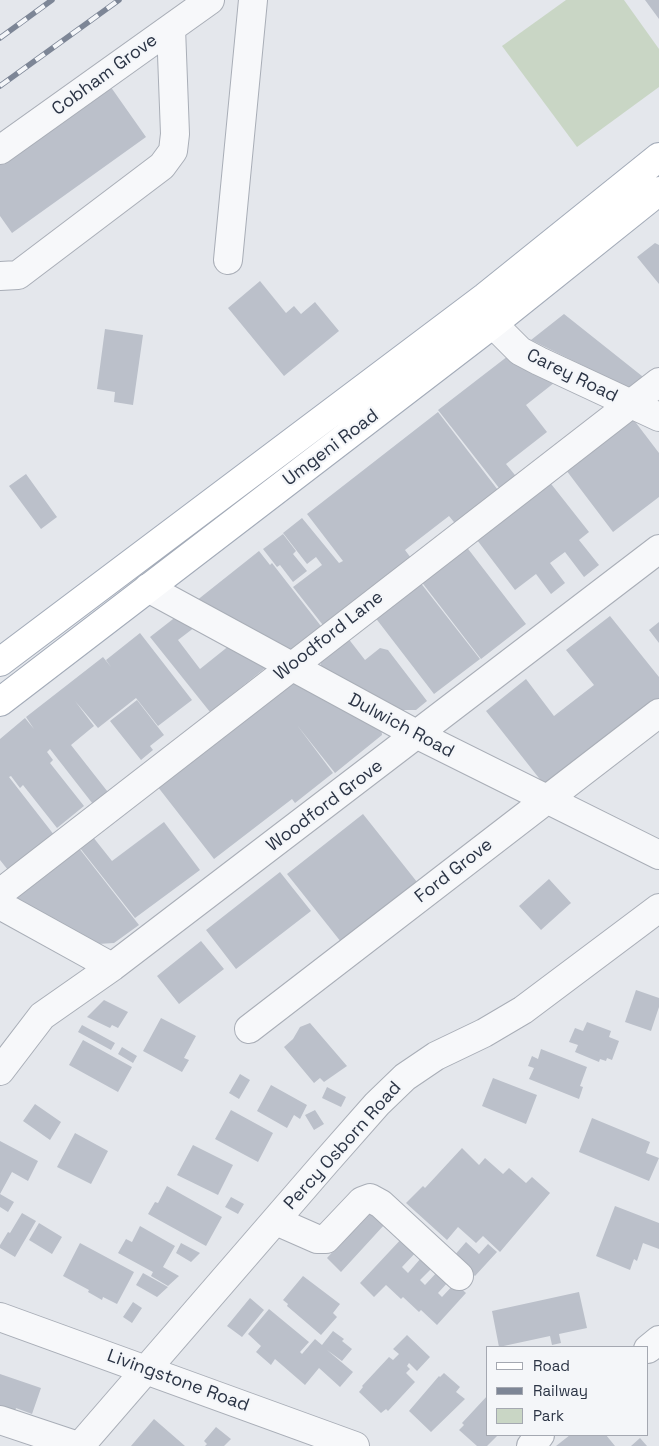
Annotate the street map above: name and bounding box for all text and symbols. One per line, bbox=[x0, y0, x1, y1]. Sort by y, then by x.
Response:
street label: Cobham Grove bbox=[48, 30, 162, 120]
street label: Carey Road bbox=[523, 345, 621, 407]
street label: Umgeni Road bbox=[279, 405, 383, 491]
street label: Woodford Lane bbox=[270, 587, 388, 685]
street label: Dulwich Road bbox=[344, 689, 458, 763]
street label: Woodford Grove bbox=[263, 755, 387, 857]
street label: Ford Grove bbox=[411, 834, 497, 908]
street label: Percy Osborn Road bbox=[280, 1077, 406, 1215]
street label: Livingstone Road bbox=[104, 1345, 252, 1417]
legend bbox=[487, 1346, 649, 1436]
text: Road bbox=[533, 1356, 570, 1375]
text: Railway bbox=[533, 1381, 588, 1400]
text: Park bbox=[533, 1406, 564, 1425]

